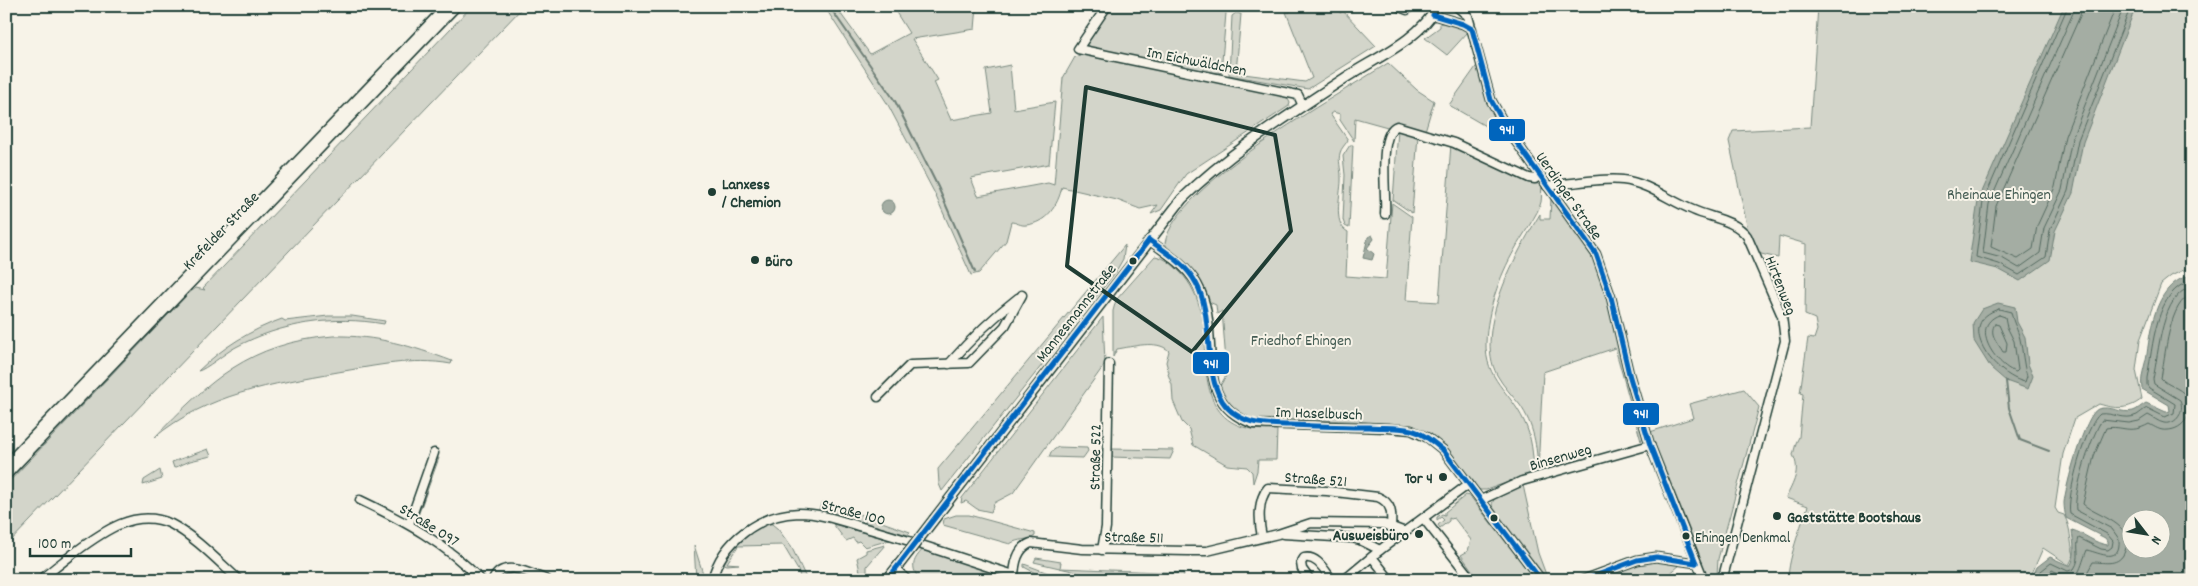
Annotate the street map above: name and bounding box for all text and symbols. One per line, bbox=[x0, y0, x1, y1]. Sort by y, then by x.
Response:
street label: Im Eichwäldchen bbox=[1145, 41, 1248, 83]
line badge: 941 bbox=[1488, 118, 1526, 142]
text: 941 bbox=[1499, 121, 1515, 141]
street label: Uerdinger Straße bbox=[1529, 148, 1607, 245]
place label: Lanxess / Chemion bbox=[721, 174, 781, 215]
park label: Rheinaue Ehingen bbox=[1947, 184, 2051, 207]
marker: Lanxess / Chemion bbox=[706, 186, 718, 198]
street label: Krefelder Straße bbox=[178, 187, 266, 276]
place label: Büro bbox=[765, 251, 793, 274]
street label: Hirtenweg bbox=[1758, 253, 1801, 319]
marker: Büro bbox=[749, 254, 761, 266]
unlabelled marker bbox=[1128, 256, 1138, 266]
street label: Mannesmannstraße bbox=[1031, 259, 1123, 368]
park label: Friedhof Ehingen bbox=[1251, 330, 1351, 353]
line badge: 941 bbox=[1192, 351, 1230, 375]
text: 941 bbox=[1203, 355, 1219, 375]
street label: Im Haselbusch bbox=[1275, 401, 1363, 428]
line badge: 941 bbox=[1622, 402, 1660, 426]
text: 941 bbox=[1633, 405, 1649, 425]
street label: Straße 522 bbox=[1084, 424, 1109, 490]
street label: Binsenweg bbox=[1527, 439, 1594, 478]
street label: Straße 521 bbox=[1284, 467, 1348, 494]
place label: Tor 4 bbox=[1405, 468, 1433, 491]
marker: Tor 4 bbox=[1437, 471, 1449, 483]
street label: Straße 100 bbox=[819, 494, 888, 533]
street label: Straße 097 bbox=[394, 499, 463, 554]
place label: Gaststätte Bootshaus bbox=[1787, 507, 1922, 530]
north arrow bbox=[2120, 508, 2170, 558]
marker: Gaststätte Bootshaus bbox=[1771, 510, 1783, 522]
unlabelled marker bbox=[1489, 513, 1499, 523]
place label: Ausweisbüro bbox=[1333, 525, 1409, 548]
scale bar bbox=[30, 526, 131, 558]
street label: Straße 511 bbox=[1104, 526, 1164, 551]
marker: Ausweisbüro bbox=[1413, 528, 1425, 540]
place label: Ehingen Denkmal bbox=[1695, 528, 1791, 550]
marker: Ehingen Denkmal bbox=[1681, 531, 1691, 541]
text: N bbox=[2145, 532, 2166, 548]
text: 100 m bbox=[38, 534, 71, 556]

